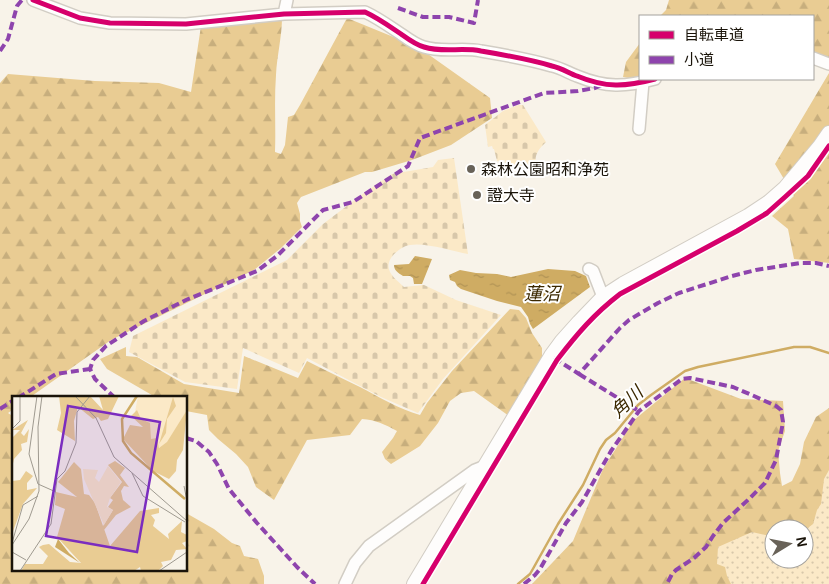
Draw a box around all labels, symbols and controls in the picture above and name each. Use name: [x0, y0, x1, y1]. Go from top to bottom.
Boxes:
legend: [639, 15, 814, 80]
text: 自転車道: [684, 26, 744, 43]
text: 小道: [684, 51, 714, 68]
place label: 森林公園昭和浄苑: [481, 161, 609, 178]
marker: 森林公園昭和浄苑: [465, 163, 477, 175]
place label: 證大寺: [487, 187, 535, 204]
marker: 證大寺: [471, 189, 483, 201]
water label: 蓮沼: [524, 284, 563, 304]
water label: 角川: [607, 381, 648, 422]
inset map: [12, 396, 188, 572]
north arrow: [764, 519, 814, 569]
text: N: [793, 535, 811, 548]

